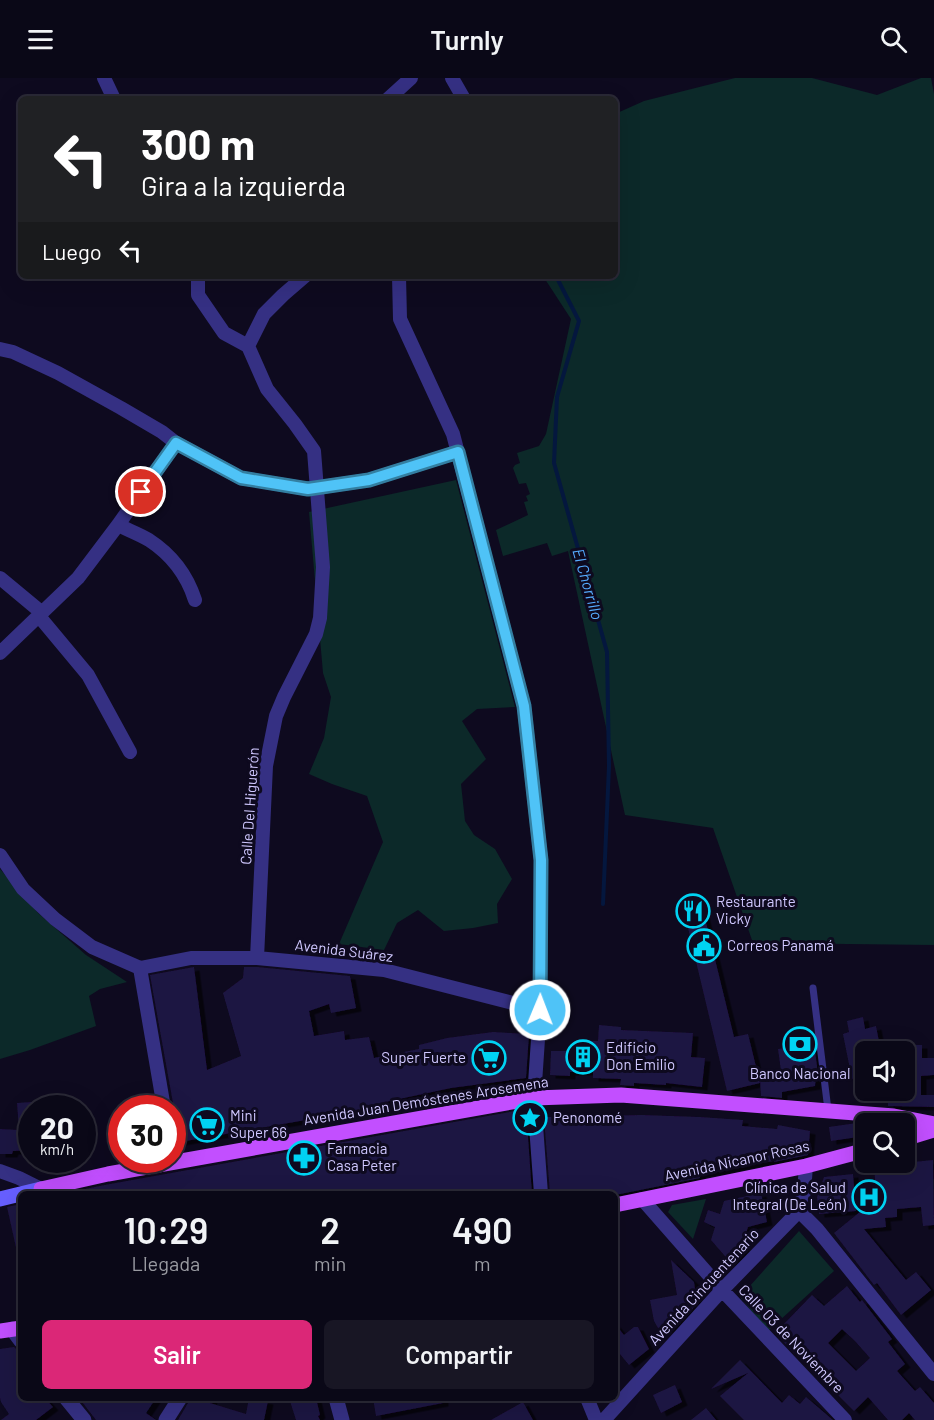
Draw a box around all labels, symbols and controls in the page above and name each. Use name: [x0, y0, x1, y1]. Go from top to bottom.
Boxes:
icon: menu: [24, 23, 57, 56]
text: Turnly: [430, 23, 504, 55]
icon: search: [877, 23, 910, 56]
text: 300 m: [141, 118, 255, 168]
icon: left: [42, 120, 120, 198]
text: Gira a la izquierda: [141, 169, 346, 201]
icon: left: [114, 234, 147, 267]
text: Luego: [42, 238, 102, 264]
pin: [115, 466, 166, 517]
icon: arrive: [124, 475, 157, 508]
water label: El Chorrillo: [569, 546, 608, 622]
street label: Calle Del Higuerón: [236, 747, 262, 865]
place label: Restaurante Vicky: [716, 892, 796, 927]
restaurant icon: Restaurante Vicky: [675, 893, 711, 929]
public building icon: Correos Panamá: [686, 928, 722, 964]
street label: Avenida Suárez: [294, 935, 395, 965]
place label: Correos Panamá: [727, 936, 834, 954]
position arrow: [508, 978, 572, 1042]
bank icon: Banco Nacional: [782, 1026, 818, 1062]
place label: Edificio Don Emilio: [606, 1038, 675, 1073]
building icon: Edificio Don Emilio: [565, 1039, 601, 1075]
supermarket icon: Super Fuerte: [471, 1040, 507, 1076]
map controls: [855, 1041, 915, 1173]
button: sound: [855, 1041, 915, 1101]
place label: Super Fuerte: [381, 1048, 466, 1066]
place label: Banco Nacional: [750, 1064, 850, 1082]
street label: Avenida Juan Demóstenes Arosemena: [302, 1072, 550, 1128]
speed limit sign: 30: [108, 1095, 186, 1173]
place icon: Penonomé: [512, 1100, 548, 1136]
place label: Mini Super 66: [230, 1106, 287, 1141]
supermarket icon: Mini Super 66: [189, 1107, 225, 1143]
place label: Penonomé: [553, 1108, 622, 1126]
text: 20: [40, 1109, 74, 1145]
button: search: [855, 1113, 915, 1173]
street label: Avenida Nicanor Rosas: [663, 1136, 811, 1184]
place label: Farmacia Casa Peter: [327, 1139, 397, 1174]
text: km/h: [40, 1140, 74, 1158]
pharmacy icon: Farmacia Casa Peter: [286, 1140, 322, 1176]
place label: Clínica de Salud Integral (De León): [732, 1178, 846, 1213]
hospital icon: Clínica de Salud Integral (De León): [851, 1179, 887, 1215]
text: 10:29: [124, 1208, 208, 1251]
text: 2: [320, 1208, 340, 1251]
text: 490: [452, 1208, 512, 1251]
street label: Avenida Cincuentenario: [644, 1224, 762, 1349]
text: Llegada: [132, 1251, 200, 1275]
text: min: [314, 1251, 346, 1275]
text: m: [474, 1251, 490, 1275]
street label: Calle 03 de Noviembre: [735, 1280, 848, 1396]
button: Salir: [42, 1320, 312, 1389]
button: Compartir: [324, 1320, 594, 1389]

